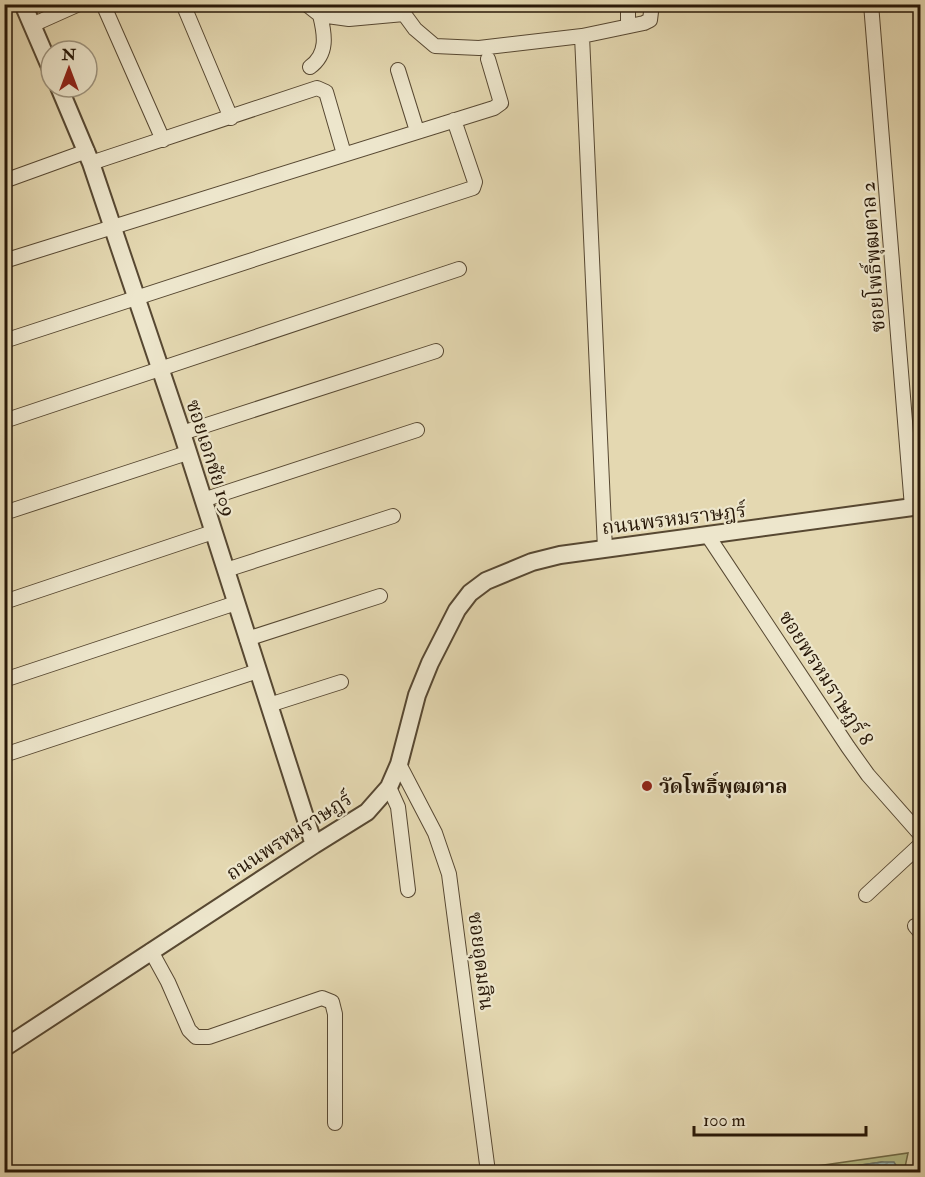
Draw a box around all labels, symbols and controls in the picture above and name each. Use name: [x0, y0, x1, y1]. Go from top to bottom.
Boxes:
north arrow: [39, 39, 99, 99]
text: N: [61, 45, 77, 65]
street label: ซอยโพธิ์พุฒตาล 2: [853, 181, 891, 333]
street label: ซอยเอกชัย 109: [180, 396, 242, 520]
street label: ถนนพรหมราษฎร์: [601, 498, 749, 540]
street label: ซอยพรหมราษฎร์ 8: [773, 606, 879, 750]
place label: วัดโพธิ์พุฒตาล: [659, 771, 788, 799]
marker: วัดโพธิ์พุฒตาล: [640, 779, 654, 793]
street label: ถนนพรหมราษฎร์: [221, 785, 358, 886]
street label: ซอยอุดมสิน: [463, 911, 499, 1011]
scale bar: [694, 1099, 866, 1137]
text: 100 m: [703, 1109, 746, 1132]

